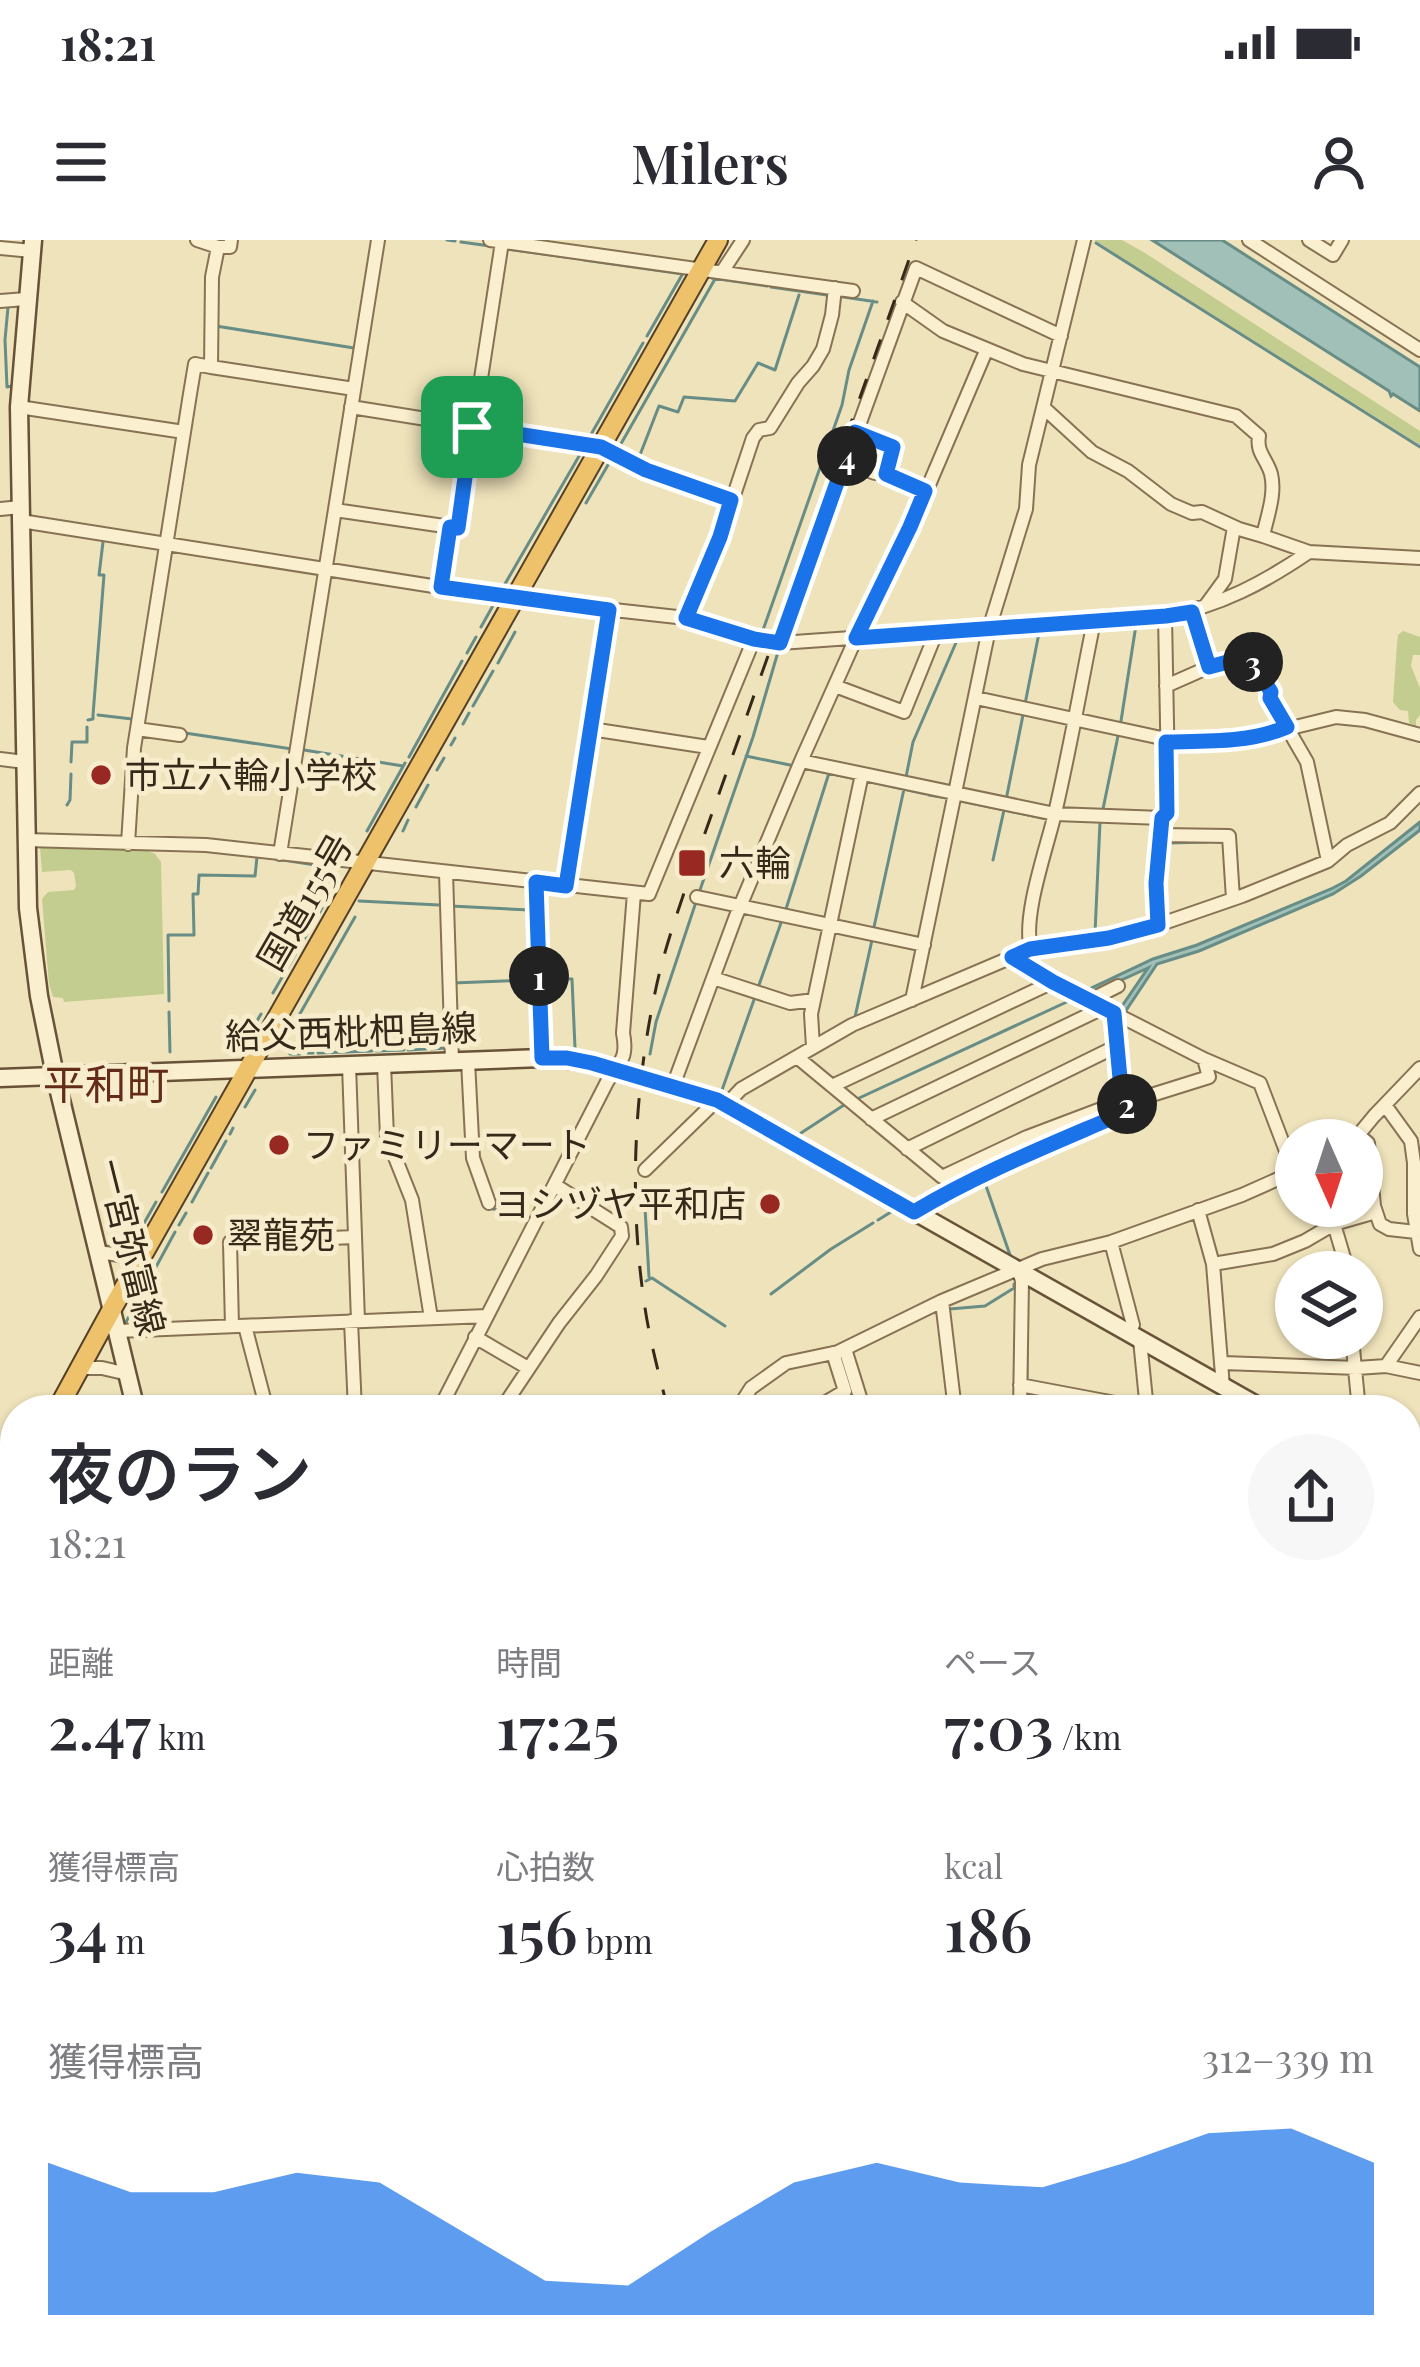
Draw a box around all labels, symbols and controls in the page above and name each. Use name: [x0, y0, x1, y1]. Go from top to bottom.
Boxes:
text: 18:21: [60, 12, 156, 72]
text: Milers: [631, 126, 789, 198]
icon: menu: [48, 129, 114, 195]
icon: person: [1306, 129, 1372, 195]
pin: [421, 376, 523, 478]
icon: arrive: [439, 394, 505, 460]
pin: 4: [817, 426, 877, 486]
text: 4: [838, 434, 856, 478]
pin: 3: [1223, 632, 1283, 692]
text: 3: [1245, 640, 1261, 684]
place label: 市立六輪小学校: [125, 749, 377, 797]
marker: 市立六輪小学校: [88, 762, 114, 788]
street label: 国道155号: [245, 824, 362, 978]
place label: 六輪: [719, 837, 791, 885]
marker: 六輪: [676, 847, 708, 879]
pin: 1: [509, 946, 569, 1006]
text: 1: [533, 954, 545, 998]
street label: 給父西枇杷島線: [224, 1002, 478, 1058]
district label: 平和町: [43, 1055, 169, 1111]
pin: 2: [1097, 1074, 1157, 1134]
text: 2: [1118, 1082, 1136, 1126]
place label: ファミリーマート: [303, 1119, 591, 1167]
north arrow: [1275, 1119, 1383, 1227]
map controls: [1275, 1119, 1383, 1359]
marker: ファミリーマート: [266, 1132, 292, 1158]
street label: 一宮弥富線: [88, 1153, 178, 1340]
place label: ヨシヅヤ平和店: [494, 1178, 746, 1226]
marker: ヨシヅヤ平和店: [757, 1191, 783, 1217]
place label: 翠龍苑: [227, 1209, 335, 1257]
marker: 翠龍苑: [190, 1222, 216, 1248]
button: layers: [1275, 1251, 1383, 1359]
text: 夜のラン: [48, 1427, 312, 1515]
button: share: [1248, 1434, 1374, 1560]
text: 18:21: [48, 1516, 126, 1568]
text: 距離: [48, 1639, 114, 1683]
text: 時間: [496, 1639, 562, 1683]
text: ペース: [944, 1639, 1041, 1683]
text: 2.47: [48, 1685, 151, 1765]
text: 17:25: [496, 1685, 619, 1765]
text: 7:03: [944, 1685, 1054, 1765]
text: km: [151, 1714, 206, 1758]
text: /km: [1054, 1714, 1122, 1758]
text: 獲得標高: [48, 1843, 180, 1887]
text: 心拍数: [496, 1843, 595, 1887]
text: kcal: [944, 1843, 1003, 1887]
text: 186: [944, 1887, 1032, 1967]
text: 34: [48, 1889, 107, 1969]
text: 156: [496, 1889, 578, 1969]
text: m: [107, 1918, 145, 1962]
text: bpm: [578, 1918, 653, 1962]
text: 312–339 m: [1202, 2031, 1374, 2083]
text: 獲得標高: [48, 2034, 204, 2086]

